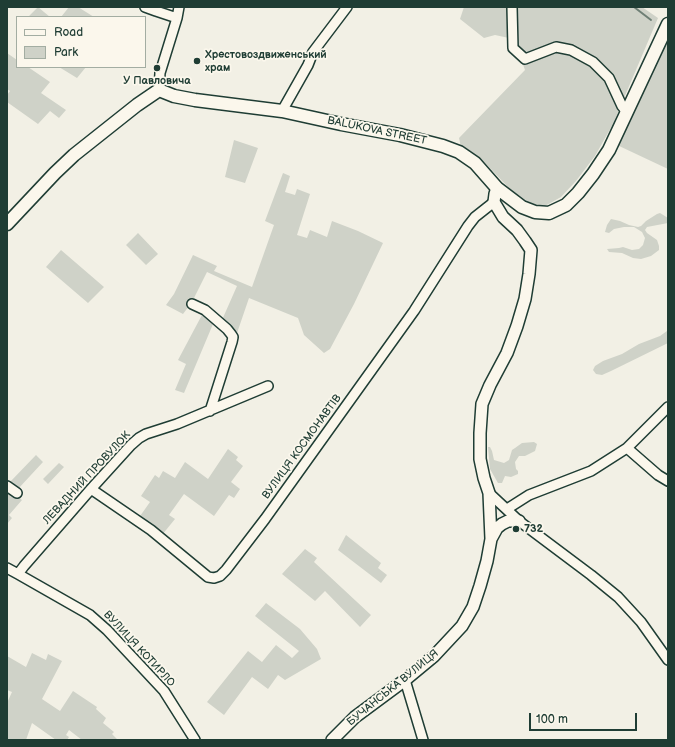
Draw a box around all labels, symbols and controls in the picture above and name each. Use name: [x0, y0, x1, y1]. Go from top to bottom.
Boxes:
legend: [16, 16, 146, 68]
text: Road: [54, 25, 83, 40]
text: Park: [54, 45, 78, 60]
place label: Хрестовоздвиженський храм: [205, 48, 327, 74]
marker: Хрестовоздвиженський храм: [192, 56, 202, 66]
marker: У Павловича: [152, 63, 162, 73]
place label: У Павловича: [123, 74, 191, 88]
street label: BALUKOVA STREET: [326, 114, 428, 148]
street label: ВУЛИЦЯ КОСМОНАВТІВ: [260, 392, 344, 502]
street label: ЛЕВАДНИЙ ПРОВУЛОК: [40, 429, 134, 527]
place label: 732: [524, 522, 543, 536]
marker: 732: [511, 524, 521, 534]
street label: ВУЛИЦЯ КОТИРЛО: [100, 608, 178, 690]
street label: БУЧАНСЬКА ВУЛИЦЯ: [345, 647, 441, 729]
scale bar: [531, 705, 639, 731]
text: 100 m: [536, 712, 568, 727]

